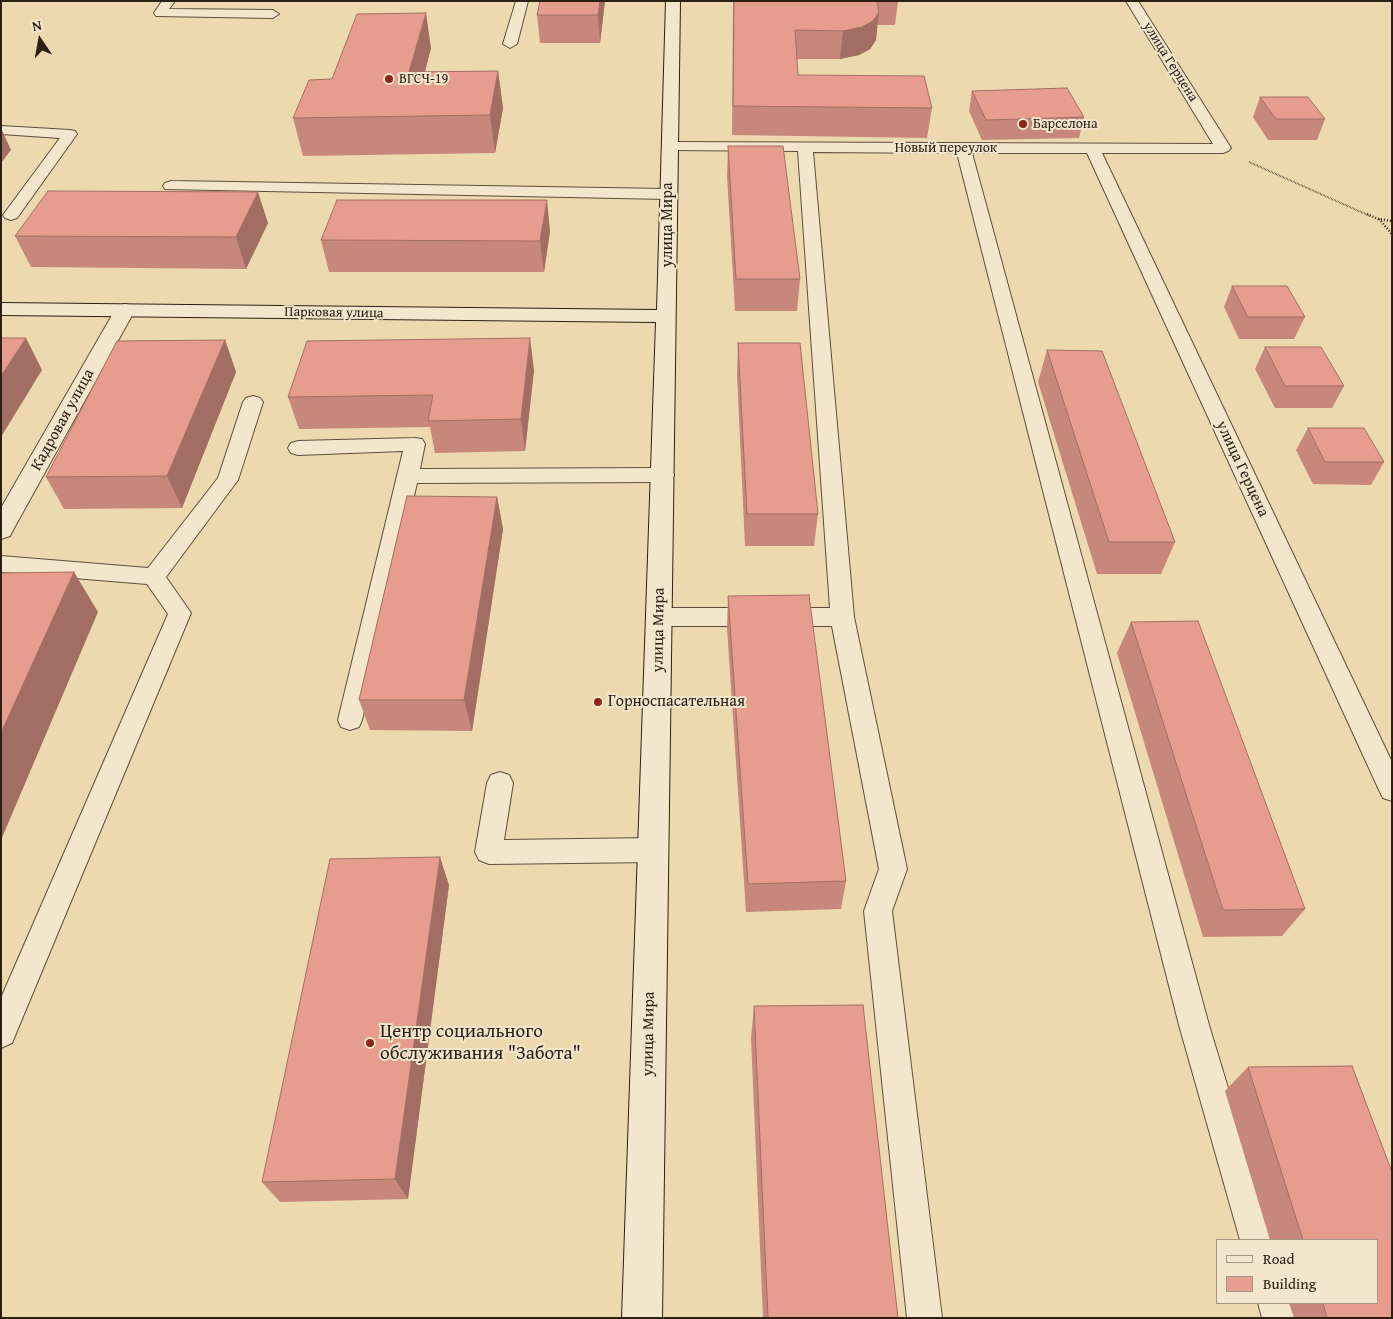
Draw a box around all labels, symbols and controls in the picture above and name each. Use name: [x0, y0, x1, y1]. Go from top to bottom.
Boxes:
north arrow: [15, 15, 65, 65]
text: N: [30, 15, 44, 36]
street label: улица Герцена: [1139, 19, 1201, 105]
place label: ВГСЧ-19: [399, 71, 448, 87]
marker: ВГСЧ-19: [383, 73, 395, 85]
place label: Барселона: [1033, 116, 1098, 132]
marker: Барселона: [1017, 118, 1029, 130]
street label: Новый переулок: [895, 140, 997, 156]
street label: улица Мира: [658, 182, 678, 268]
street label: Парковая улица: [284, 304, 384, 322]
street label: Кадровая улица: [27, 366, 99, 474]
street label: улица Герцена: [1211, 418, 1273, 520]
street label: улица Мира: [649, 587, 669, 673]
place label: Горноспасательная: [608, 692, 745, 712]
marker: Горноспасательная: [592, 696, 604, 708]
street label: улица Мира: [639, 991, 659, 1077]
place label: Центр социального обслуживания "Забота": [380, 1021, 581, 1065]
marker: Центр социального обслуживания "Забота": [364, 1037, 376, 1049]
legend: [1216, 1239, 1378, 1304]
text: Road: [1263, 1248, 1294, 1269]
text: Building: [1263, 1273, 1316, 1294]

